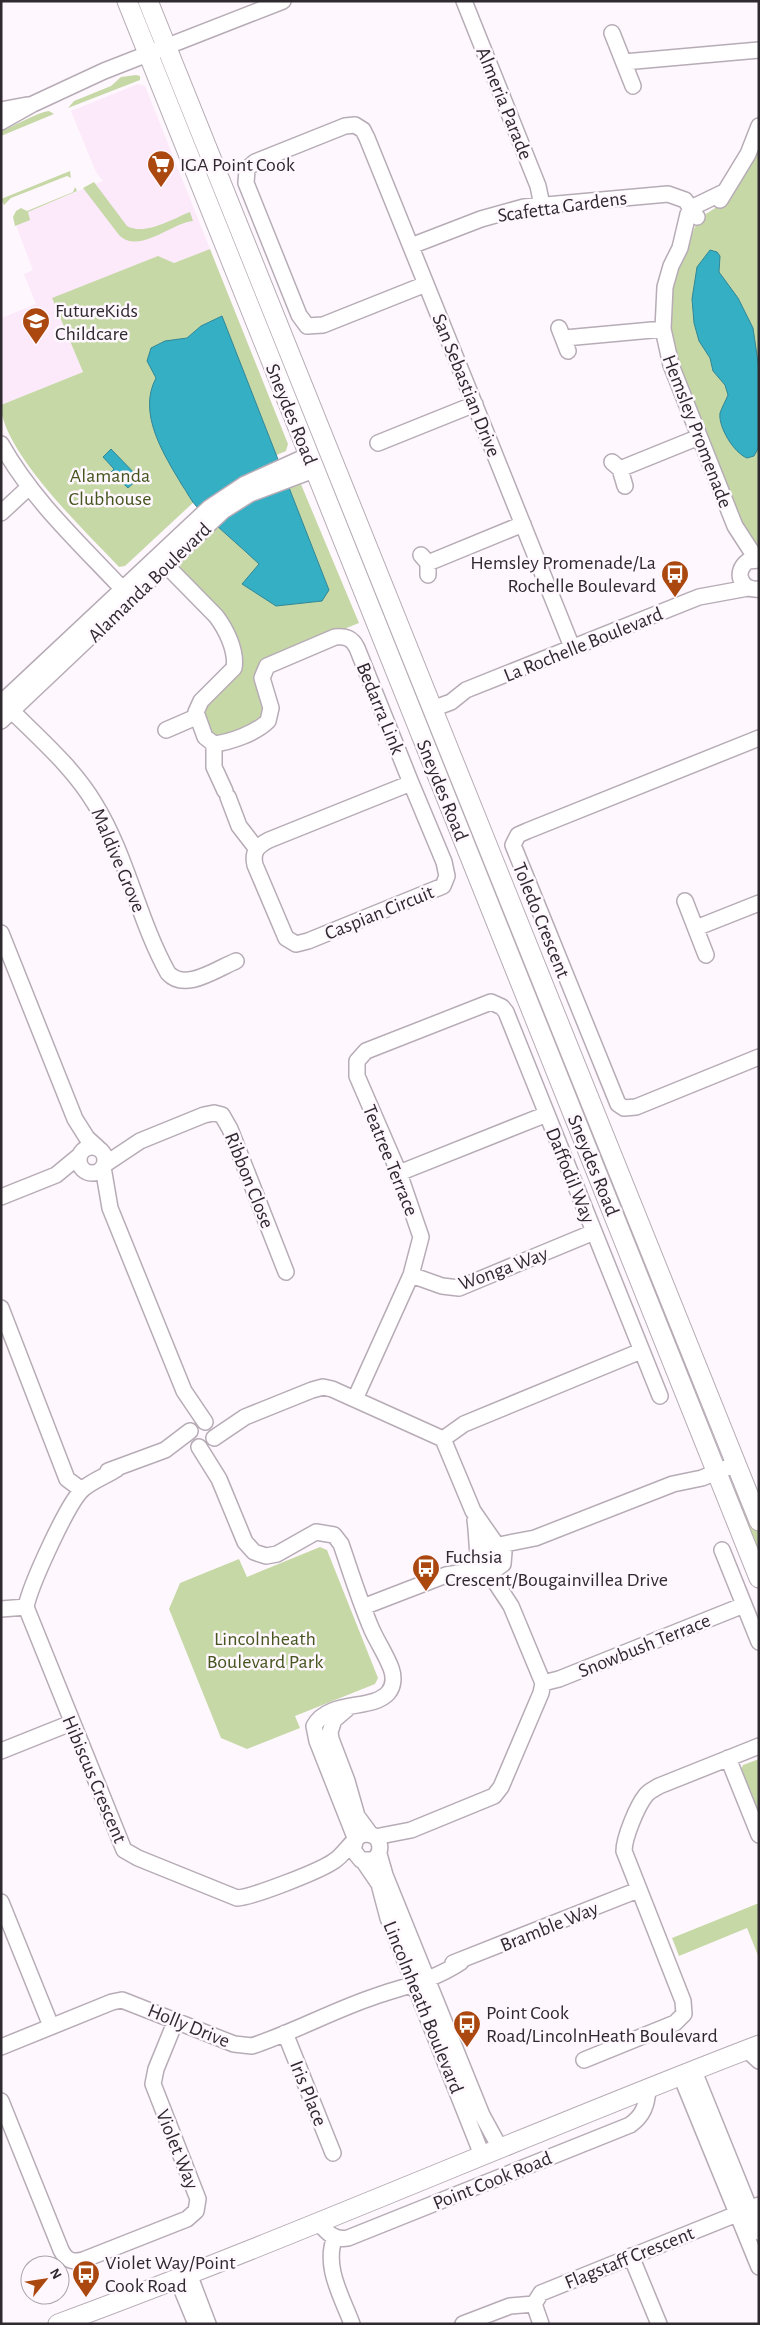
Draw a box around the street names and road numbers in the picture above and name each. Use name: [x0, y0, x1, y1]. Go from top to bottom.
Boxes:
street label: Almeria Parade: [472, 44, 536, 163]
street label: Scafetta Gardens: [496, 188, 628, 226]
street label: San Sebastian Drive: [428, 311, 504, 460]
street label: Hemsley Promenade: [659, 352, 736, 511]
street label: Sneydes Road: [262, 361, 320, 468]
street label: Alamanda Boulevard: [84, 519, 215, 646]
street label: La Rochelle Boulevard: [501, 604, 666, 686]
street label: Bedarra Link: [353, 660, 408, 757]
street label: Sneydes Road: [413, 737, 471, 844]
street label: Maldive Grove: [87, 806, 149, 915]
street label: Toledo Crescent: [509, 860, 574, 982]
street label: Caspian Circuit: [322, 882, 437, 944]
street label: Teatree Terrace: [359, 1102, 421, 1219]
street label: Sneydes Road: [564, 1112, 622, 1219]
street label: Daffodil Way: [542, 1125, 598, 1226]
street label: Ribbon Close: [221, 1130, 277, 1231]
street label: Wonga Way: [456, 1243, 551, 1294]
street label: Snowbush Terrace: [575, 1610, 713, 1682]
street label: Hibiscus Crescent: [58, 1713, 130, 1847]
street label: Bramble Way: [497, 1898, 602, 1956]
street label: Lincolnheath Boulevard: [379, 1918, 467, 2096]
street label: Holly Drive: [145, 2000, 232, 2051]
street label: Iris Place: [286, 2058, 330, 2129]
street label: Violet Way: [152, 2107, 202, 2193]
street label: Point Cook Road: [430, 2148, 555, 2214]
street label: Flagstaff Crescent: [562, 2223, 697, 2293]

